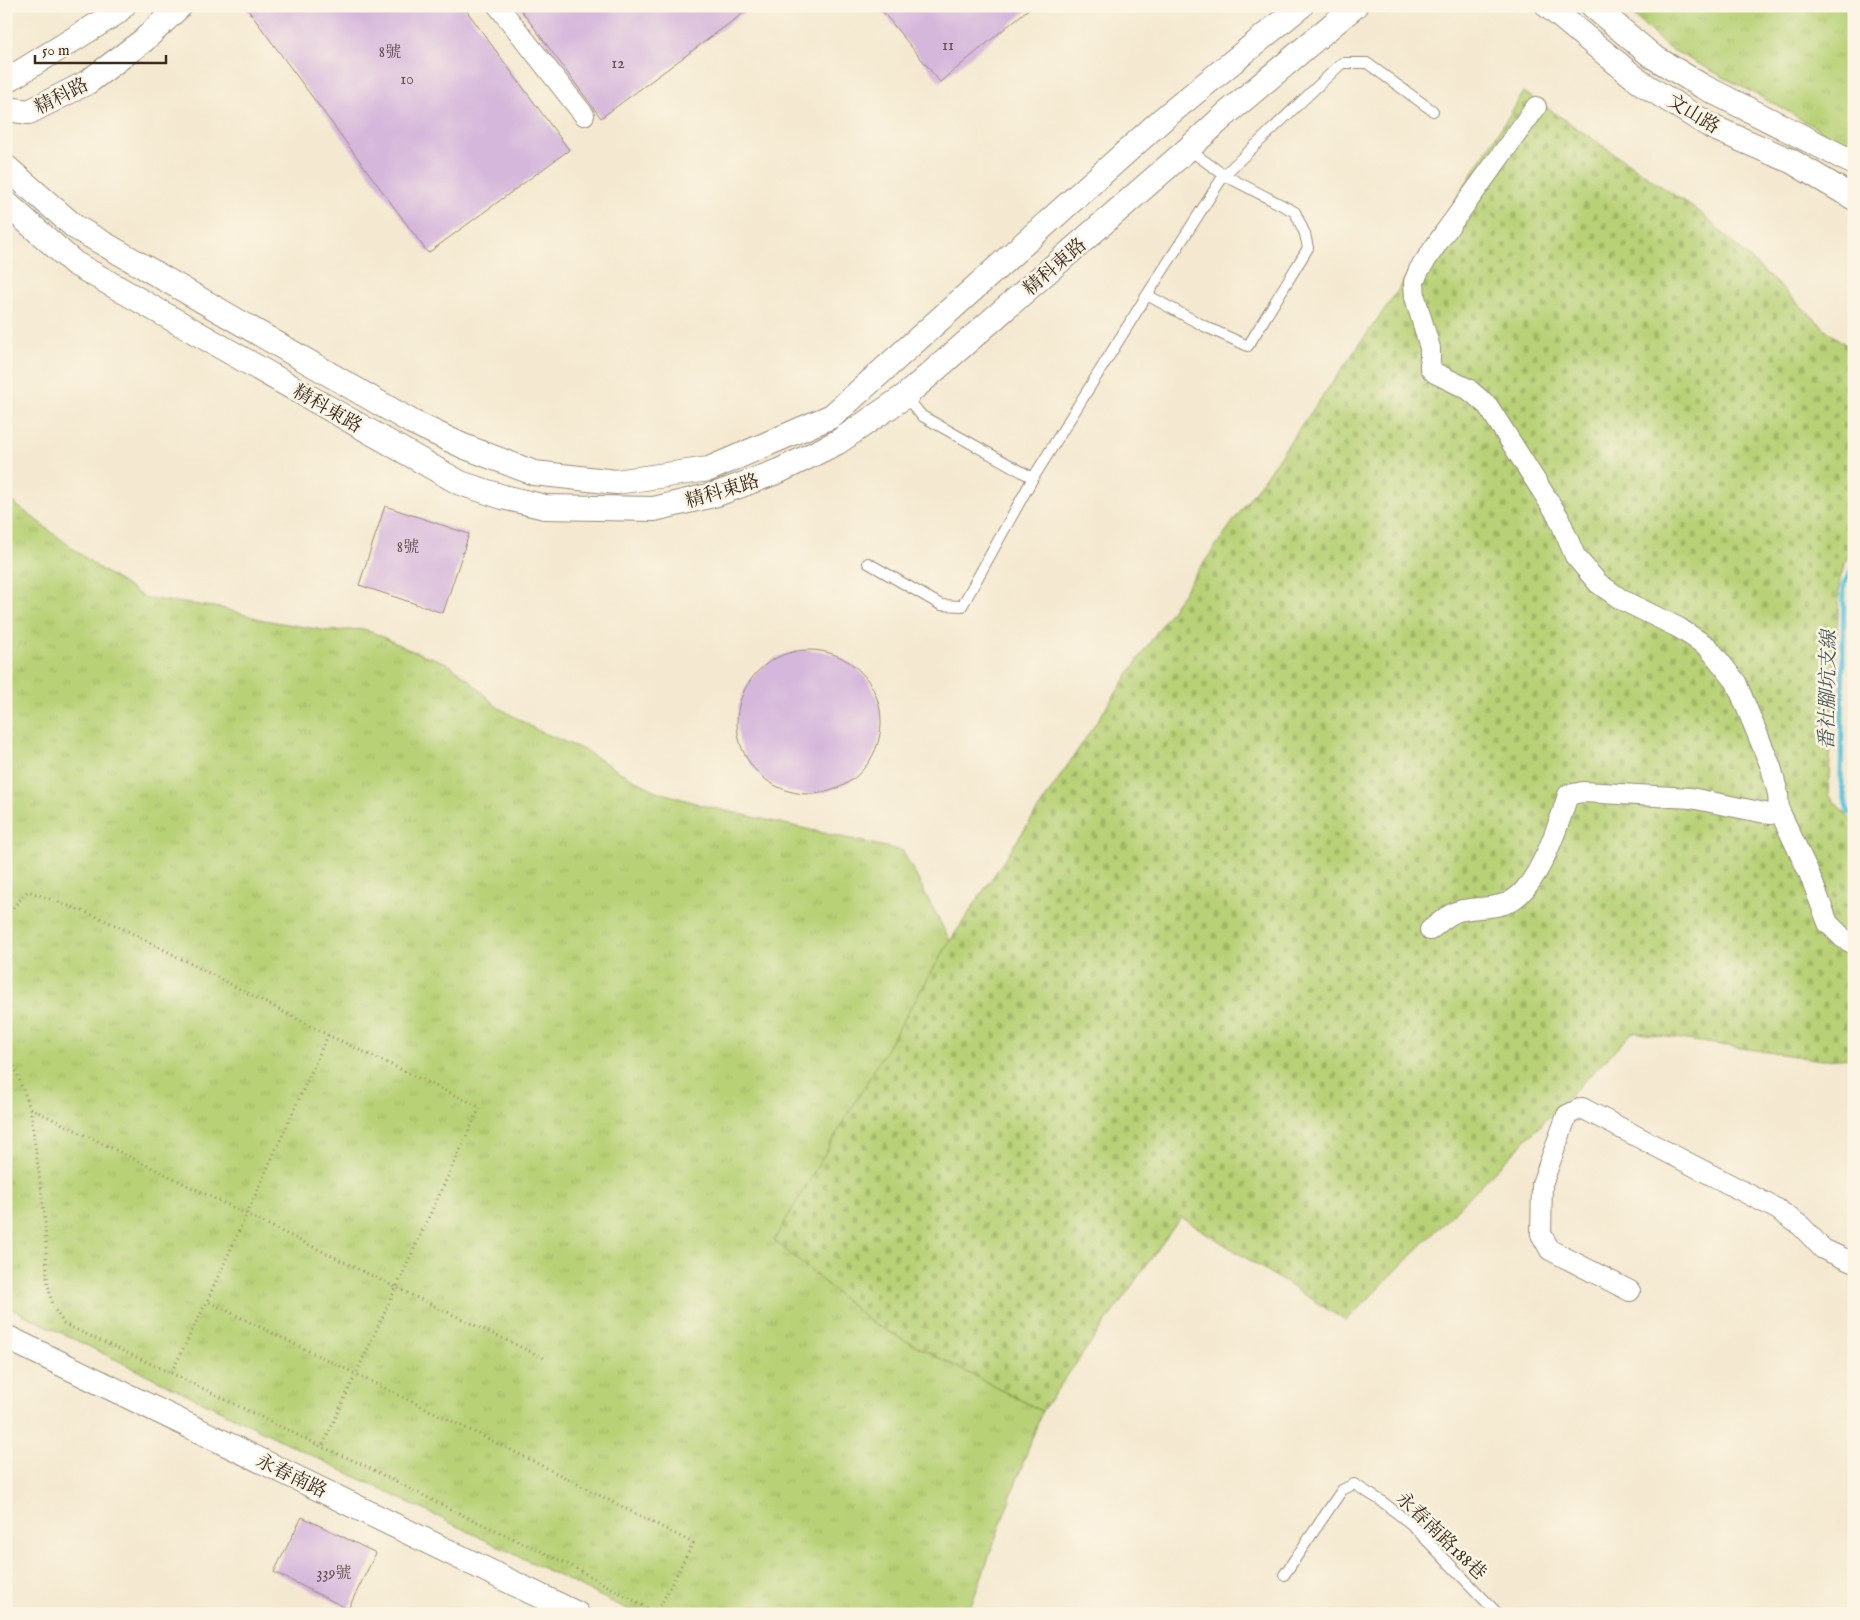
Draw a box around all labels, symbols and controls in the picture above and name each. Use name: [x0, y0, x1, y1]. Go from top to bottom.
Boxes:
scale bar: [35, 32, 166, 64]
house number: 11: [942, 36, 954, 56]
text: 50 m: [42, 41, 70, 60]
house number: 8號: [379, 43, 401, 63]
house number: 12: [611, 54, 625, 74]
house number: 10: [400, 70, 414, 90]
street label: 精科路: [31, 73, 93, 120]
street label: 文山路: [1662, 90, 1724, 140]
street label: 精科東路: [1019, 234, 1092, 302]
street label: 精科東路: [288, 380, 366, 439]
street label: 精科東路: [683, 469, 762, 515]
house number: 8號: [397, 538, 419, 558]
water label: 番社腳坑支線: [1815, 628, 1842, 750]
street label: 永春南路: [252, 1449, 331, 1504]
street label: 永春南路188巷: [1390, 1487, 1491, 1586]
house number: 339號: [317, 1564, 351, 1584]

